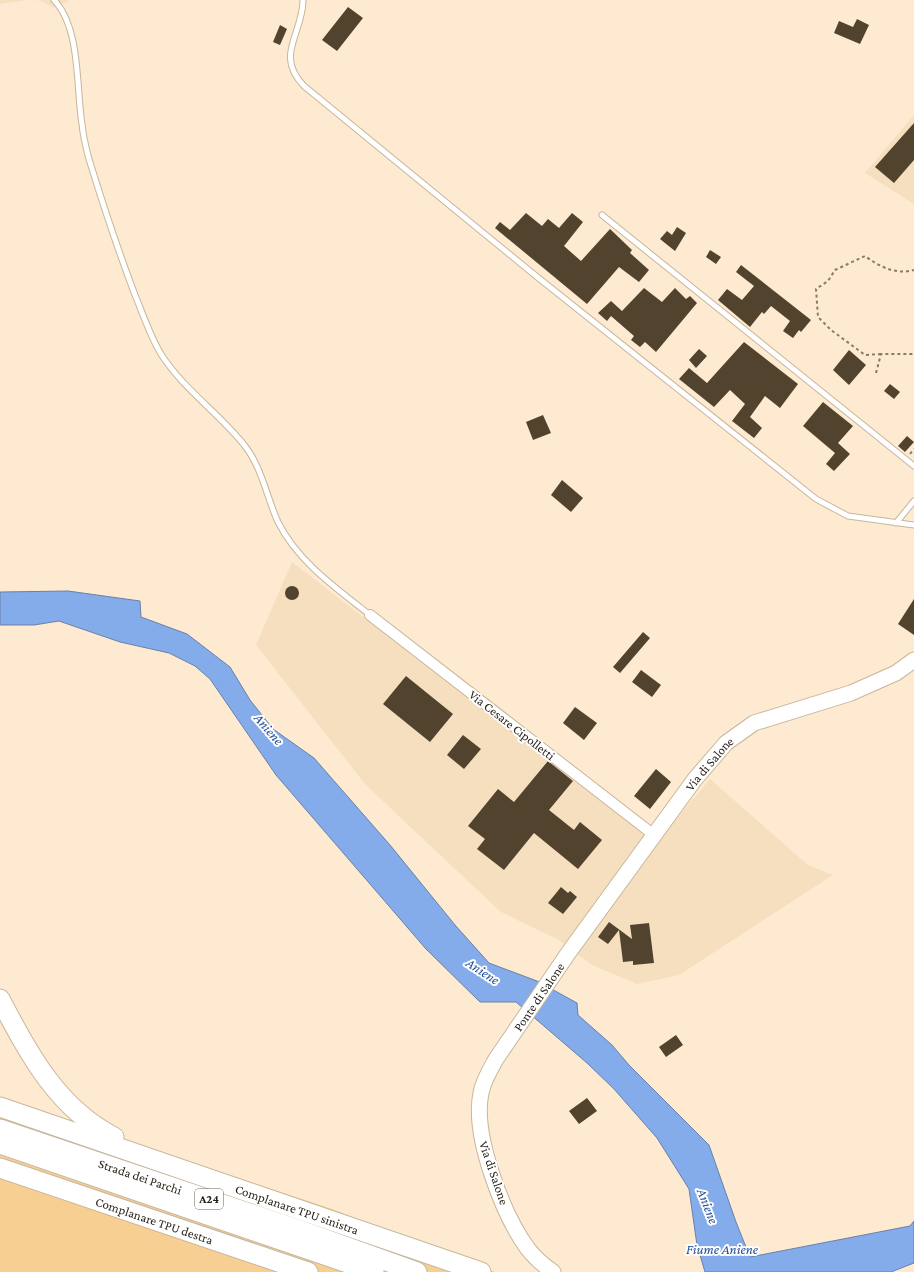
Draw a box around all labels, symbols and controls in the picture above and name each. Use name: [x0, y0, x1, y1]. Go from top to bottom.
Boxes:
street label: Via Cesare Cipolletti: [466, 687, 558, 764]
water label: Aniene: [250, 709, 287, 749]
street label: Via di Salone: [682, 733, 736, 793]
water label: Aniene: [463, 954, 503, 988]
street label: Ponte di Salone: [510, 959, 567, 1034]
street label: Via di Salone: [476, 1139, 512, 1207]
street label: Strada dei Parchi: [97, 1155, 184, 1197]
street label: Complanare TPU sinistra: [233, 1181, 361, 1237]
water label: Aniene: [694, 1185, 722, 1227]
road number: A24: [195, 1189, 223, 1209]
street label: Complanare TPU destra: [94, 1193, 215, 1247]
water label: Fiume Aniene: [686, 1241, 759, 1257]

